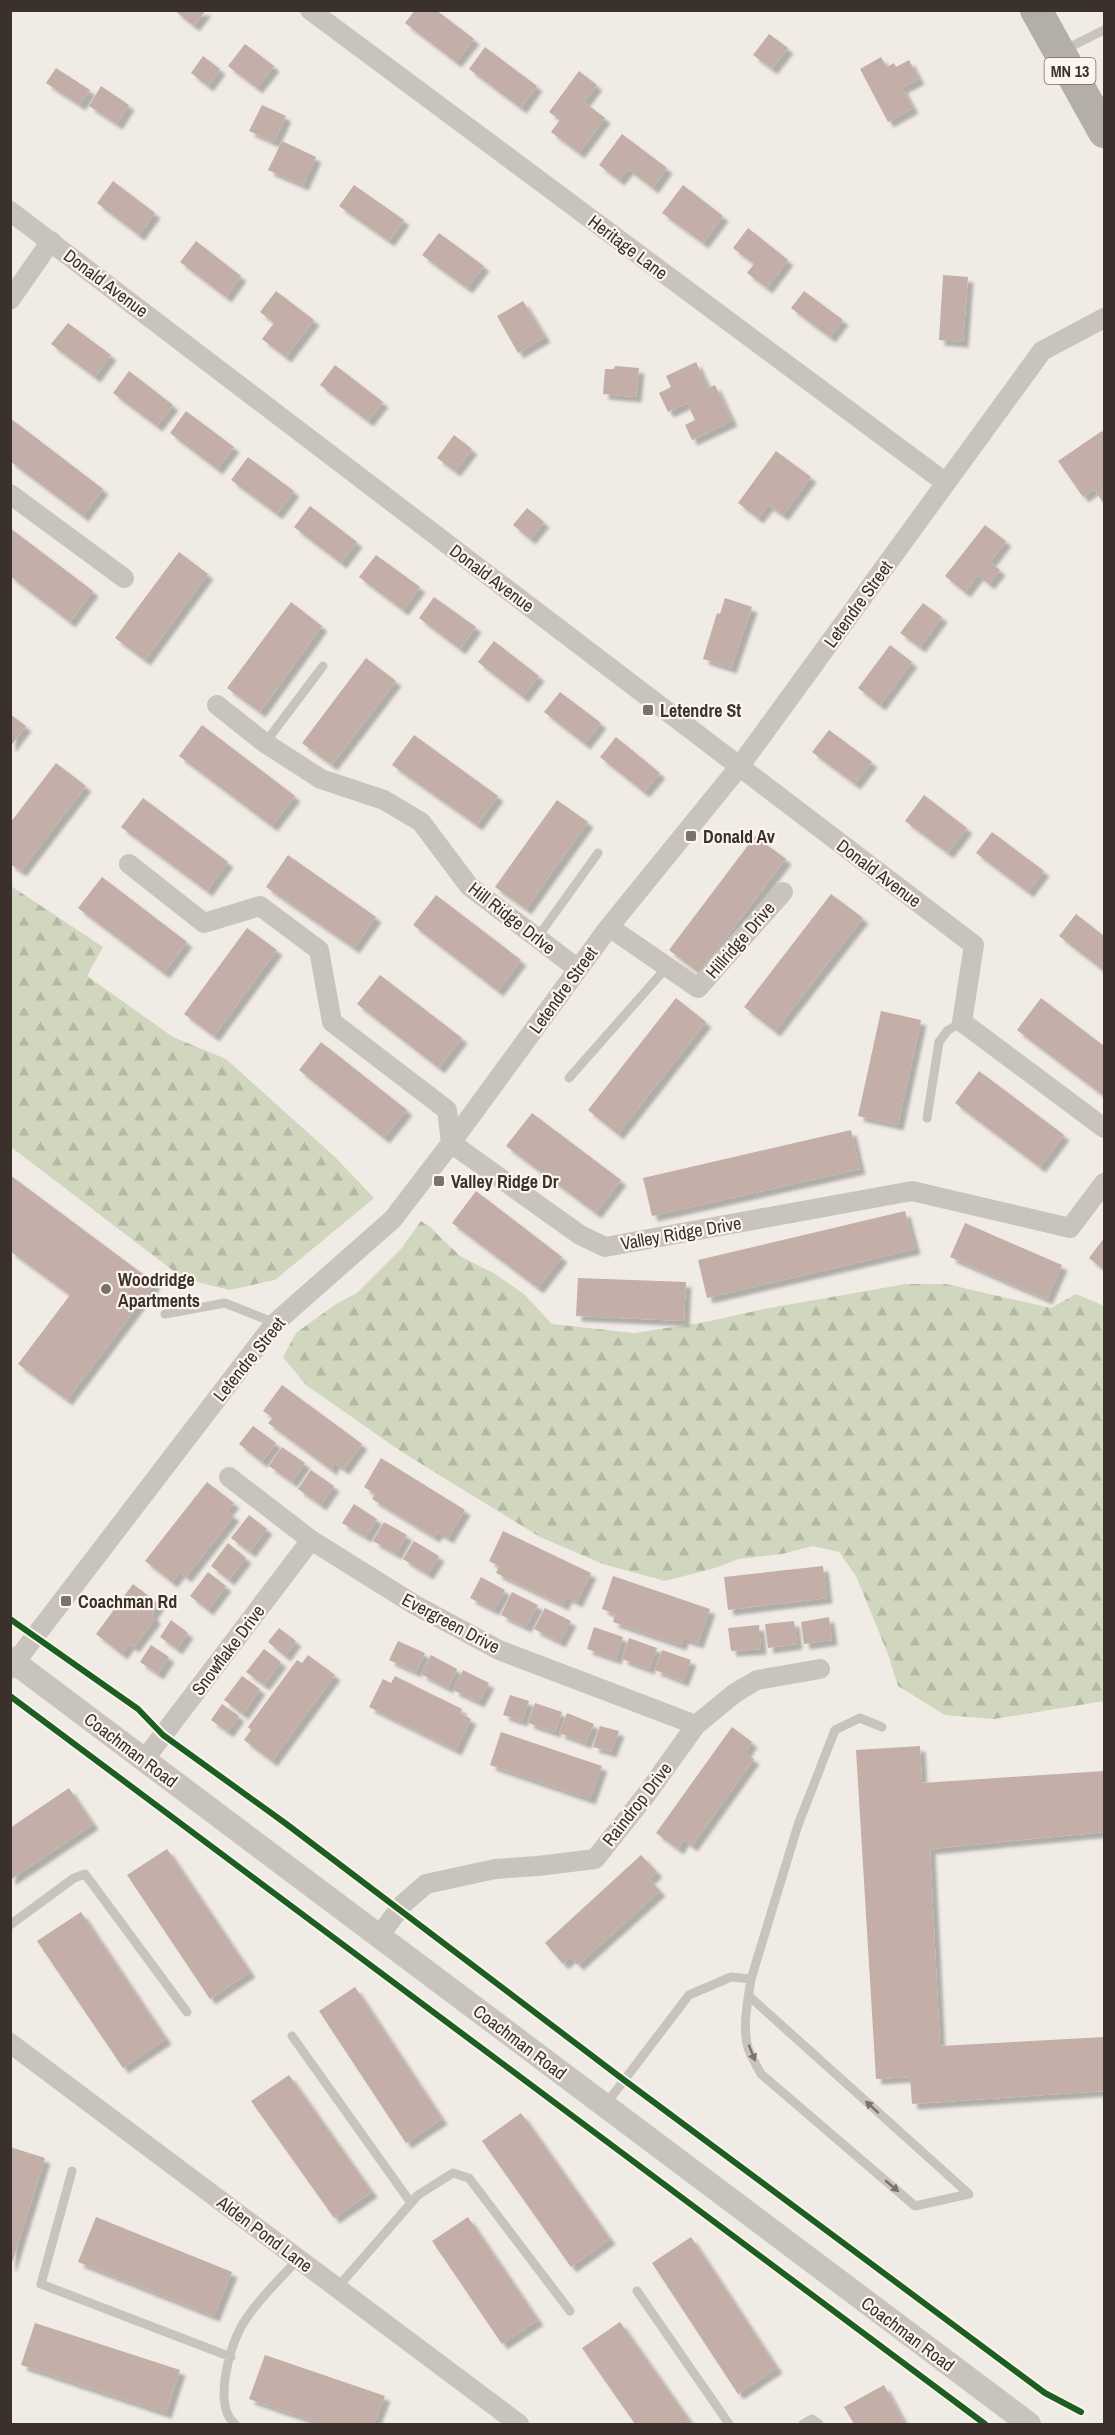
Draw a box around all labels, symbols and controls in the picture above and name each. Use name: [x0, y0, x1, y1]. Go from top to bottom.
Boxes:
road number: MN 13: [1044, 58, 1096, 84]
street label: Heritage Lane: [583, 209, 673, 285]
street label: Donald Avenue: [59, 243, 153, 323]
street label: Donald Avenue: [445, 538, 539, 618]
street label: Letendre Street: [818, 555, 898, 653]
place label: Letendre St: [660, 698, 741, 723]
marker: Letendre St: [641, 703, 655, 717]
place label: Donald Av: [703, 824, 776, 849]
marker: Donald Av: [684, 829, 698, 843]
street label: Donald Avenue: [832, 833, 926, 913]
street label: Hill Ridge DrIve: [463, 876, 561, 960]
street label: Hillridge Drive: [700, 896, 780, 984]
street label: Letendre Street: [523, 941, 603, 1039]
place label: Valley Ridge Dr: [451, 1169, 559, 1194]
marker: Valley Ridge Dr: [432, 1174, 446, 1188]
street label: Valley Ridge Drive: [619, 1210, 743, 1256]
place label: Woodridge Apartments: [118, 1267, 200, 1313]
marker: Woodridge Apartments: [99, 1282, 113, 1296]
street label: Letendre Street: [207, 1312, 291, 1406]
street label: Evergreen Drive: [398, 1587, 504, 1659]
place label: Coachman Rd: [78, 1589, 177, 1614]
marker: Coachman Rd: [59, 1594, 73, 1608]
street label: Snowflake Drive: [186, 1600, 270, 1700]
street label: Coachman Road: [79, 1707, 183, 1793]
street label: Raindrop Drive: [596, 1757, 678, 1851]
street label: Coachman Road: [468, 1999, 572, 2085]
one-way arrow: [748, 2044, 757, 2062]
one-way arrow: [865, 2101, 880, 2114]
one-way arrow: [884, 2179, 900, 2192]
street label: Alden Pond Lane: [211, 2189, 318, 2278]
street label: Coachman Road: [856, 2291, 960, 2377]

